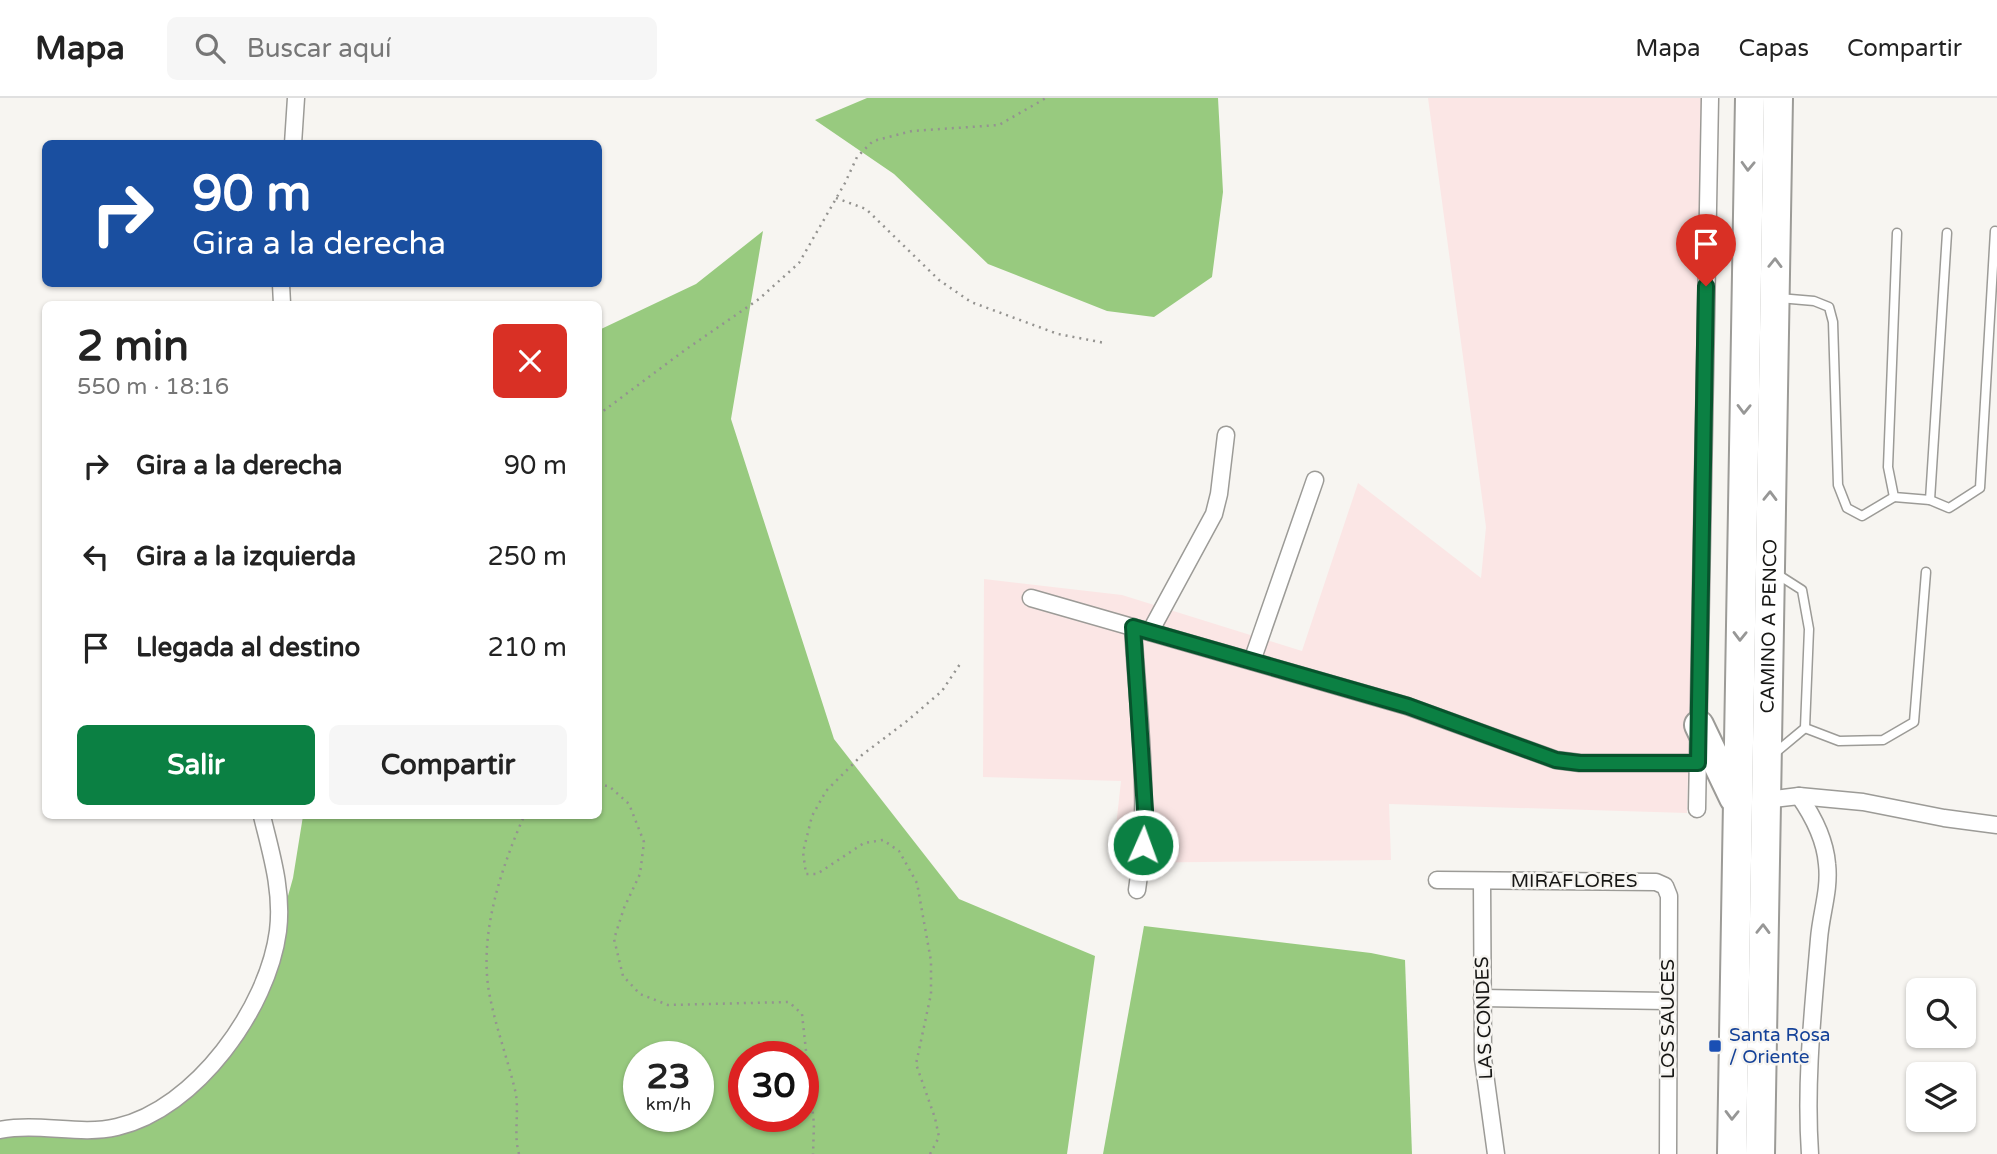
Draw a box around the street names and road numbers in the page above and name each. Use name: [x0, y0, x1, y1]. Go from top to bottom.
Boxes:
street label: CAMINO A PENCO: [1757, 539, 1781, 713]
street label: MIRAFLORES: [1511, 870, 1637, 892]
street label: LAS CONDES: [1471, 956, 1497, 1080]
street label: LOS SAUCES: [1657, 959, 1679, 1079]

